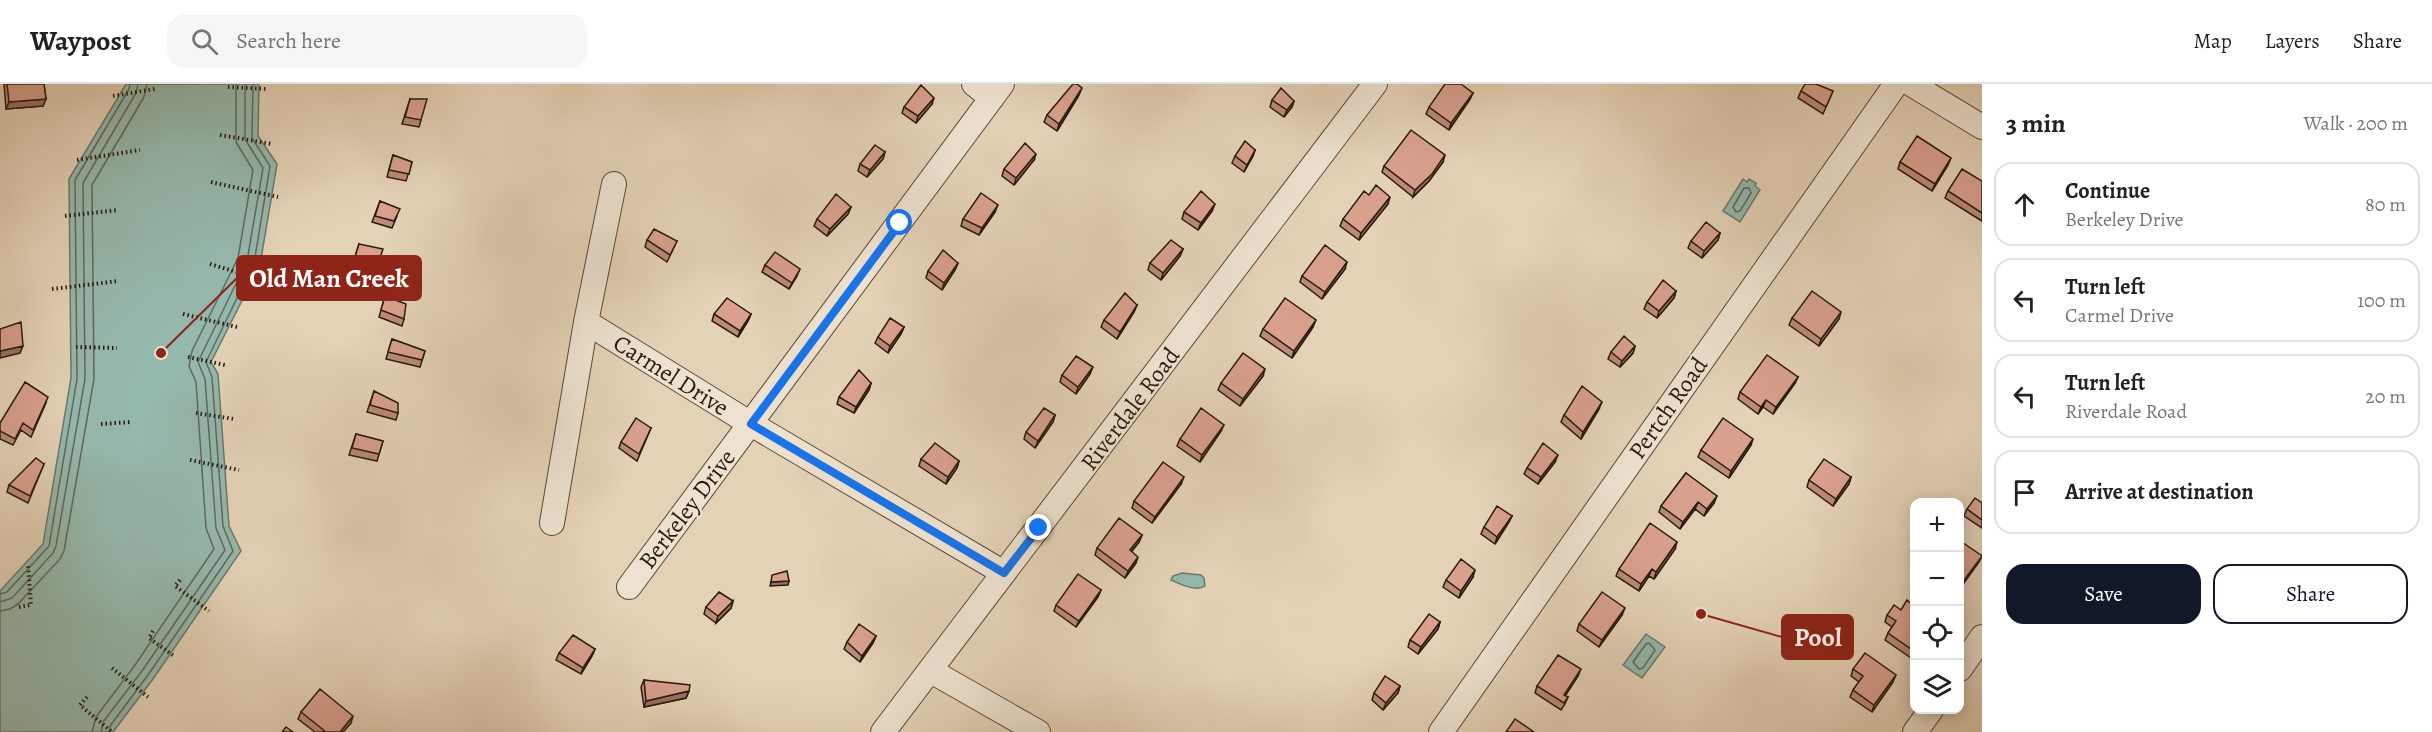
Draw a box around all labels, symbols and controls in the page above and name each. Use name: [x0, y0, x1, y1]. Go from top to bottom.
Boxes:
search box: [167, 14, 587, 68]
text: Waypost: [30, 22, 131, 60]
icon: search: [188, 25, 221, 58]
text: Search here: [236, 26, 341, 56]
text: Map: [2193, 27, 2232, 55]
text: Layers: [2265, 27, 2320, 55]
text: Share: [2353, 27, 2402, 55]
text: 3 min: [2006, 106, 2066, 141]
text: Walk · 200 m: [2304, 110, 2408, 137]
text: Continue: [2065, 176, 2150, 206]
icon: ahead: [2008, 188, 2041, 221]
text: 80 m: [2365, 191, 2406, 218]
text: Berkeley Drive: [2065, 206, 2183, 233]
route start: [886, 209, 912, 235]
callout: Old Man Creek: [237, 256, 421, 300]
text: Old Man Creek: [249, 261, 409, 296]
text: Turn left: [2065, 272, 2145, 302]
icon: left: [2008, 284, 2041, 317]
text: 100 m: [2357, 287, 2406, 314]
text: Carmel Drive: [2065, 302, 2174, 329]
street label: Carmel Drive: [607, 327, 735, 423]
street label: Riverdale Road: [1073, 341, 1187, 477]
street label: Pertch Road: [1621, 351, 1715, 465]
text: Turn left: [2065, 368, 2145, 398]
icon: left: [2008, 380, 2041, 413]
text: 20 m: [2365, 383, 2406, 410]
text: Riverdale Road: [2065, 398, 2187, 425]
street label: Berkeley Drive: [631, 443, 743, 575]
icon: arrive: [2008, 476, 2041, 509]
text: Arrive at destination: [2065, 477, 2254, 507]
map controls: [1910, 498, 1964, 714]
button: +: [1910, 498, 1964, 552]
route end: [1025, 514, 1051, 540]
button: −: [1910, 552, 1964, 606]
button: Save: [2006, 564, 2201, 624]
button: Share: [2213, 564, 2408, 624]
button: locate: [1910, 606, 1964, 660]
callout: Pool: [1782, 615, 1853, 659]
text: Pool: [1794, 620, 1842, 655]
button: layers: [1910, 660, 1964, 714]

